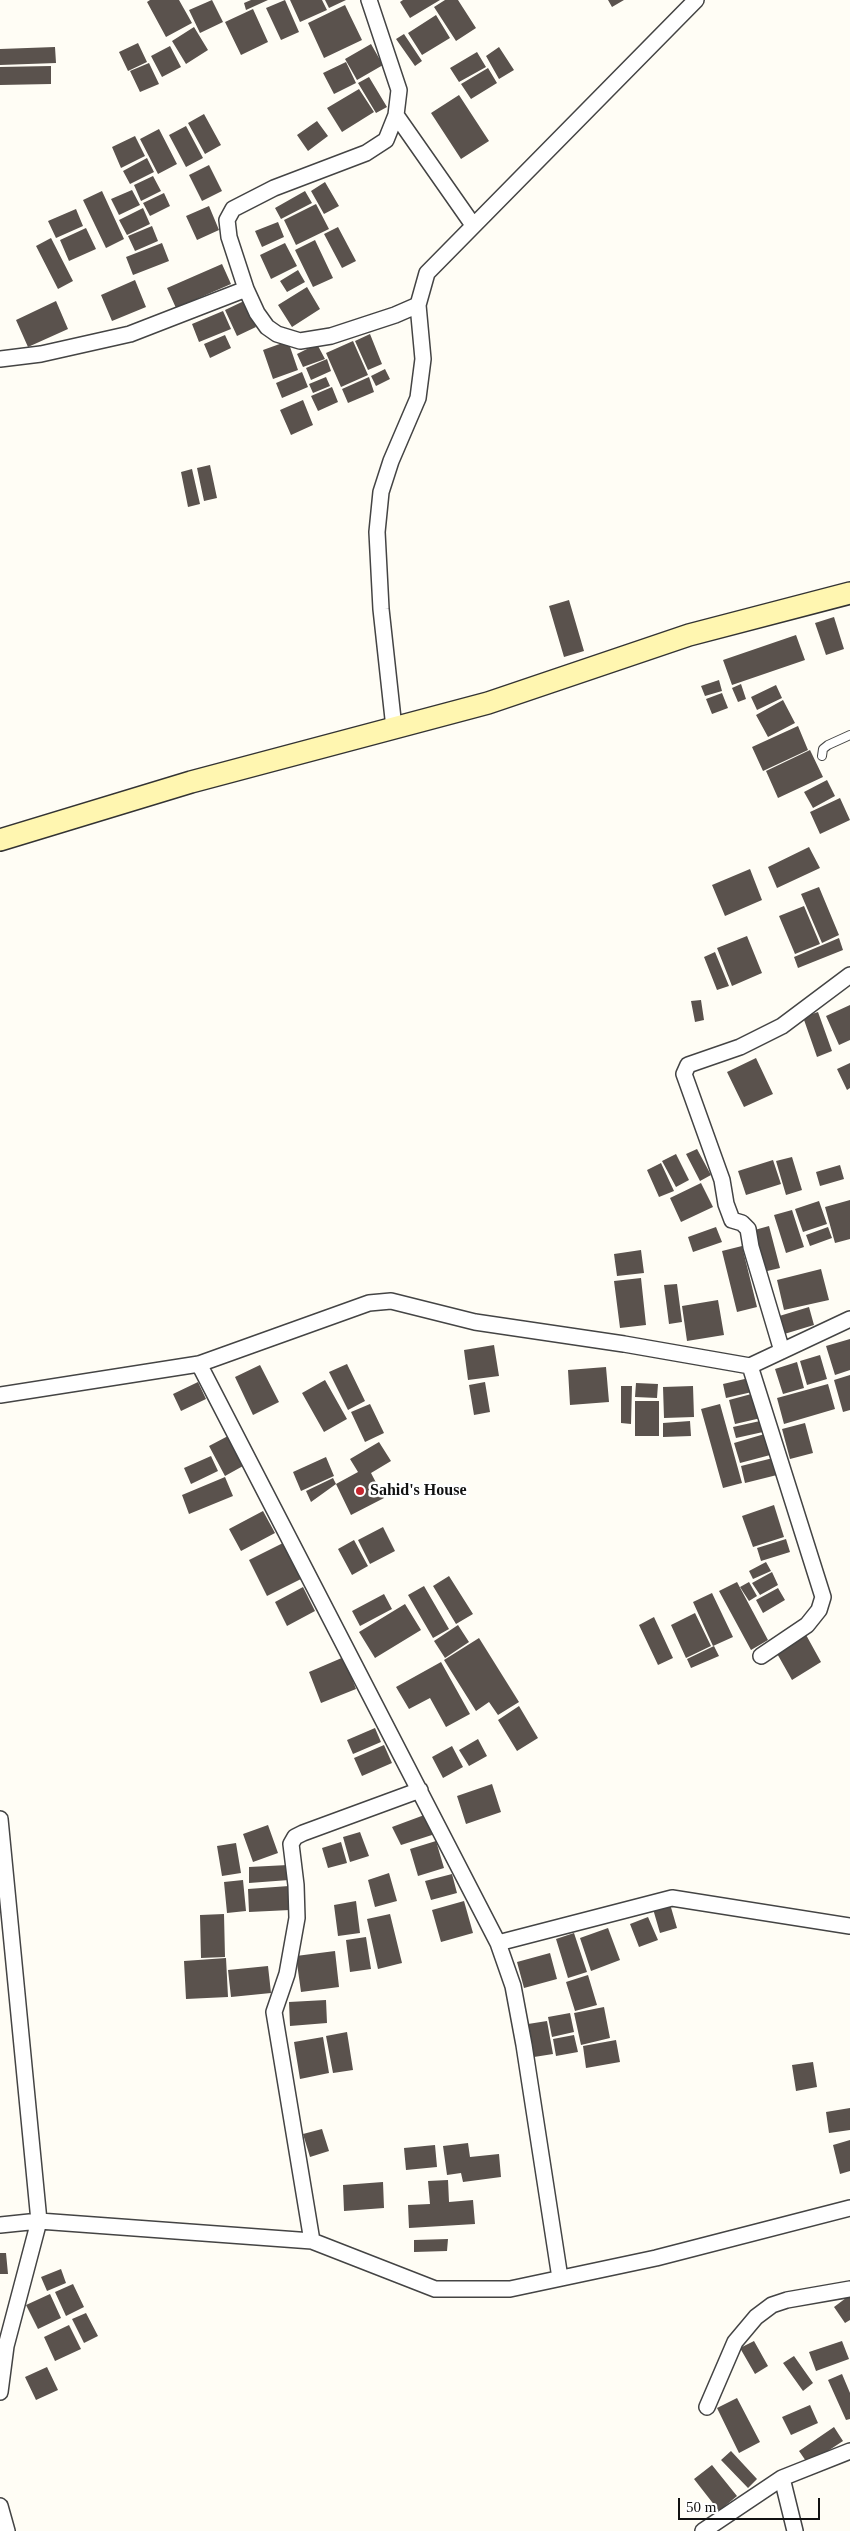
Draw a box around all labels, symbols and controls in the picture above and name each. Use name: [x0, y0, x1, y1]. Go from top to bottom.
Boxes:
place label: Sahid's House: [370, 1481, 466, 1501]
marker: Sahid's House: [354, 1485, 366, 1497]
scale bar: [680, 2488, 822, 2520]
text: 50 m: [686, 2499, 716, 2515]

